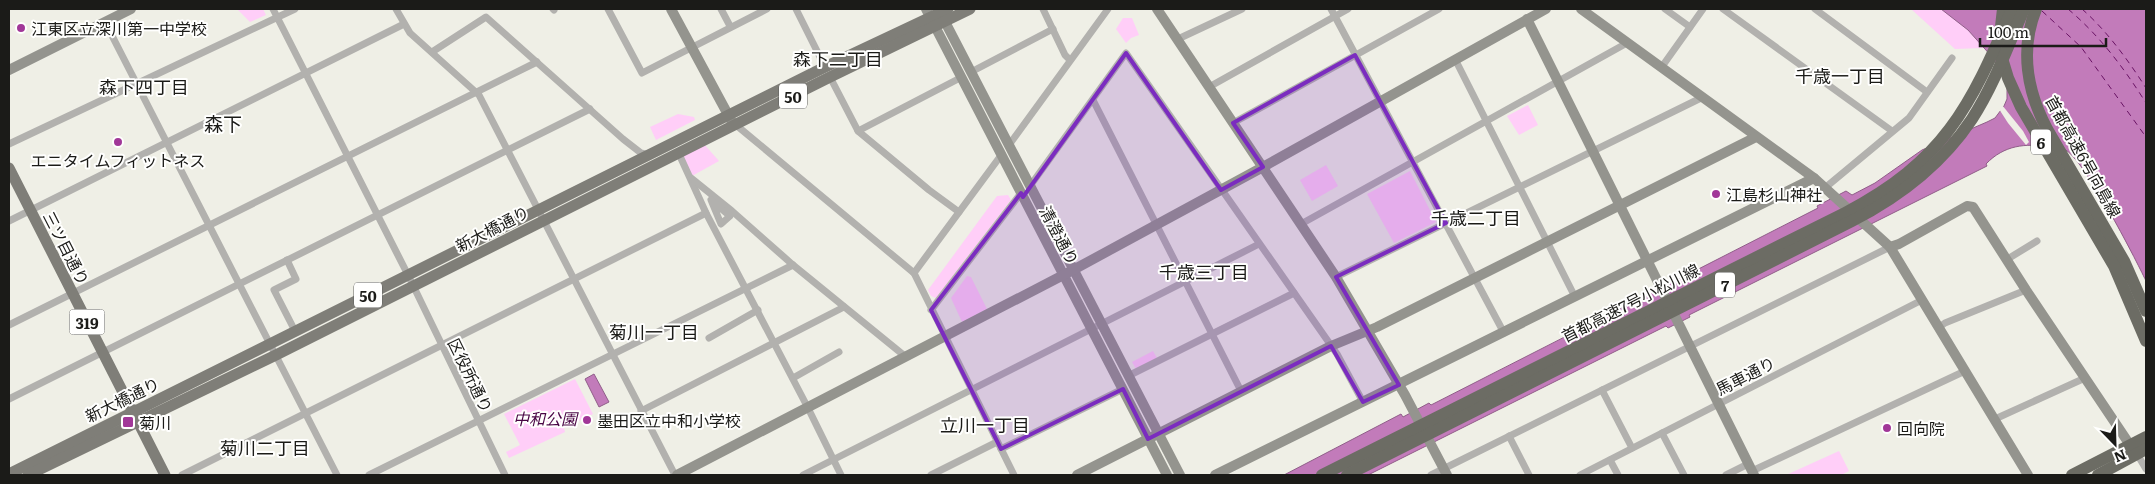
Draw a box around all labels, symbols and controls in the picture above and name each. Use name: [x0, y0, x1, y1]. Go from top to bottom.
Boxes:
scale bar: [1980, 15, 2106, 47]
place label: 江東区立深川第一中学校: [31, 16, 207, 40]
text: 100 m: [1988, 20, 2029, 43]
marker: 江東区立深川第一中学校: [15, 22, 27, 34]
district label: 森下二丁目: [793, 45, 883, 72]
district label: 千歳一丁目: [1795, 62, 1885, 89]
district label: 森下四丁目: [99, 73, 189, 100]
road number: 50: [779, 84, 807, 108]
street label: 首都高速6号向島線: [2040, 90, 2128, 222]
district label: 森下: [204, 109, 242, 137]
road number: 6: [2031, 130, 2051, 154]
marker: エニタイムフィットネス: [112, 136, 124, 148]
place label: エニタイムフィットネス: [31, 148, 205, 172]
place label: 江島杉山神社: [1726, 182, 1822, 206]
marker: 江島杉山神社: [1710, 188, 1722, 200]
street label: 新大橋通り: [451, 199, 533, 257]
street label: 清澄通り: [1034, 201, 1086, 269]
district label: 千歳二丁目: [1431, 204, 1521, 231]
street label: 三ツ目通り: [38, 207, 96, 289]
street label: 首都高速7号小松川線: [1557, 257, 1703, 347]
district label: 千歳三丁目: [1159, 258, 1249, 285]
road number: 7: [1715, 272, 1735, 298]
road number: 50: [354, 282, 382, 308]
road number: 319: [70, 310, 104, 334]
district label: 菊川一丁目: [609, 318, 699, 345]
street label: 区役所通り: [443, 334, 499, 416]
street label: 馬車通り: [1711, 350, 1779, 400]
street label: 新大橋通り: [81, 371, 163, 427]
park label: 中和公園: [513, 406, 579, 430]
place label: 墨田区立中和小学校: [597, 408, 741, 432]
place label: 菊川: [139, 410, 171, 434]
district label: 立川一丁目: [940, 411, 1030, 438]
marker: 墨田区立中和小学校: [581, 414, 593, 426]
marker: 菊川: [121, 415, 135, 429]
place label: 回向院: [1897, 416, 1945, 440]
north arrow: [2090, 419, 2140, 469]
marker: 回向院: [1881, 422, 1893, 434]
district label: 菊川二丁目: [220, 434, 310, 461]
text: N: [2111, 445, 2130, 468]

